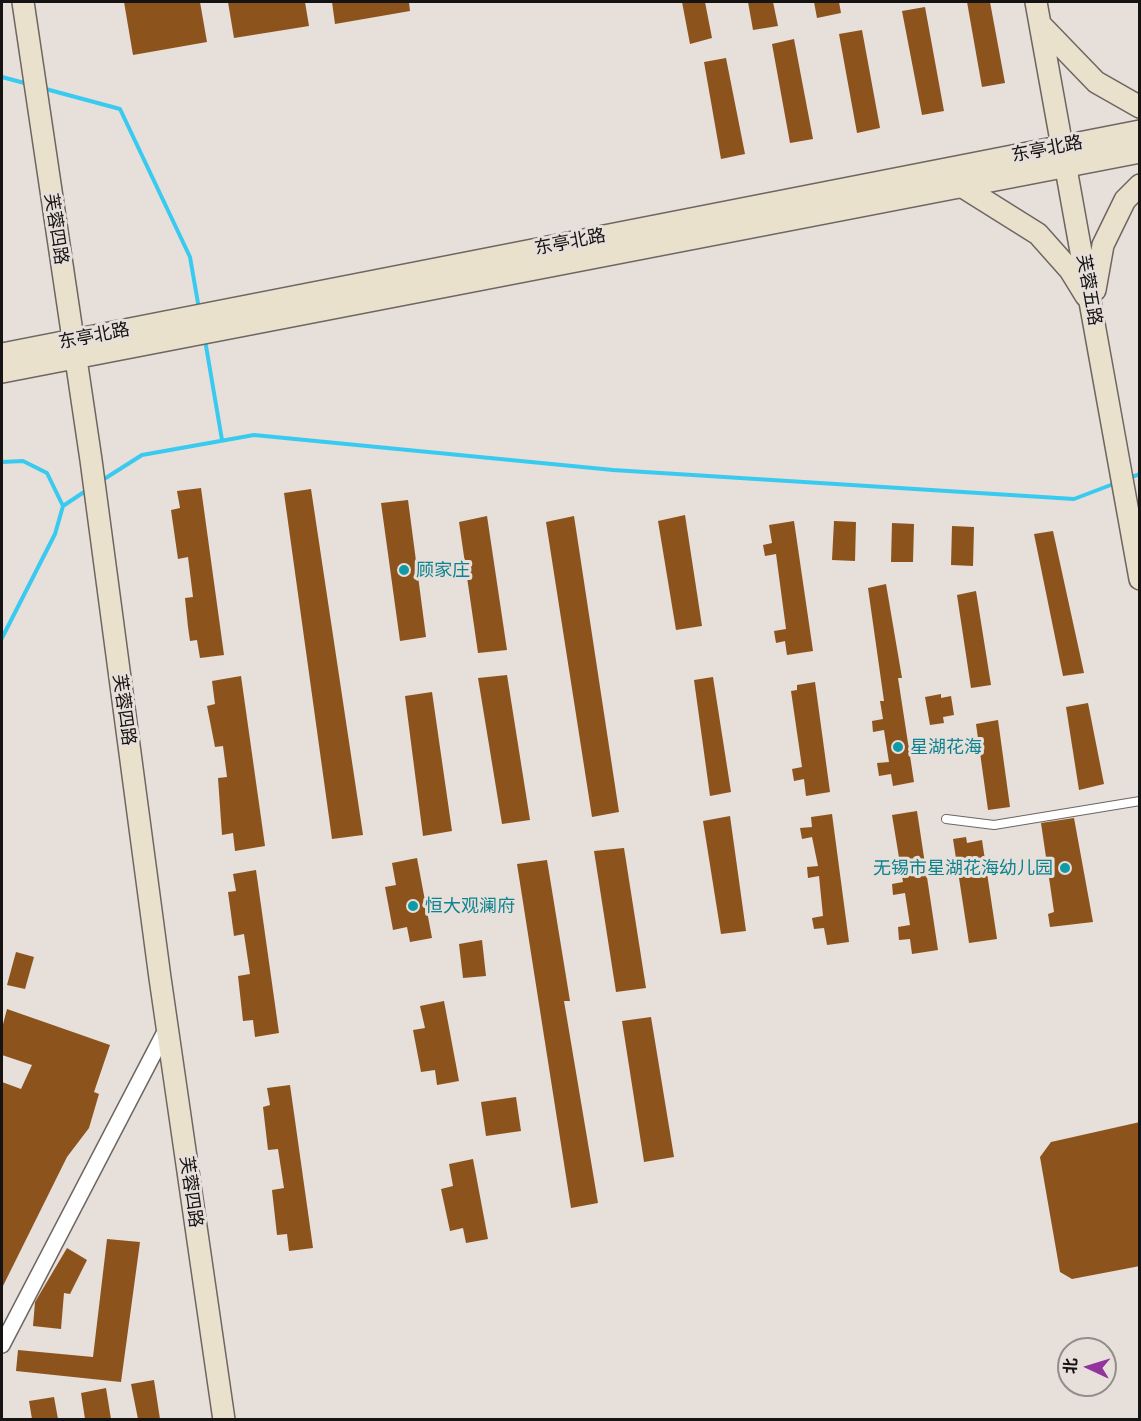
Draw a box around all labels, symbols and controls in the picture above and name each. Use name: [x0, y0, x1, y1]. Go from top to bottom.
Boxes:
street label: 东亭北路: [1010, 132, 1084, 166]
street label: 芙蓉四路: [40, 192, 72, 266]
street label: 东亭北路: [533, 225, 607, 259]
street label: 芙蓉五路: [1072, 253, 1106, 327]
street label: 东亭北路: [57, 319, 131, 353]
place label: 顾家庄: [416, 559, 470, 581]
marker: 顾家庄: [397, 563, 411, 577]
street label: 芙蓉四路: [108, 673, 140, 747]
place label: 星湖花海: [910, 736, 982, 758]
marker: 星湖花海: [891, 740, 905, 754]
place label: 无锡市星湖花海幼儿园: [873, 857, 1053, 879]
marker: 无锡市星湖花海幼儿园: [1058, 861, 1072, 875]
place label: 恒大观澜府: [425, 895, 515, 917]
marker: 恒大观澜府: [406, 899, 420, 913]
street label: 芙蓉四路: [175, 1155, 207, 1229]
north arrow: [1057, 1337, 1117, 1397]
text: 北: [1061, 1357, 1081, 1375]

